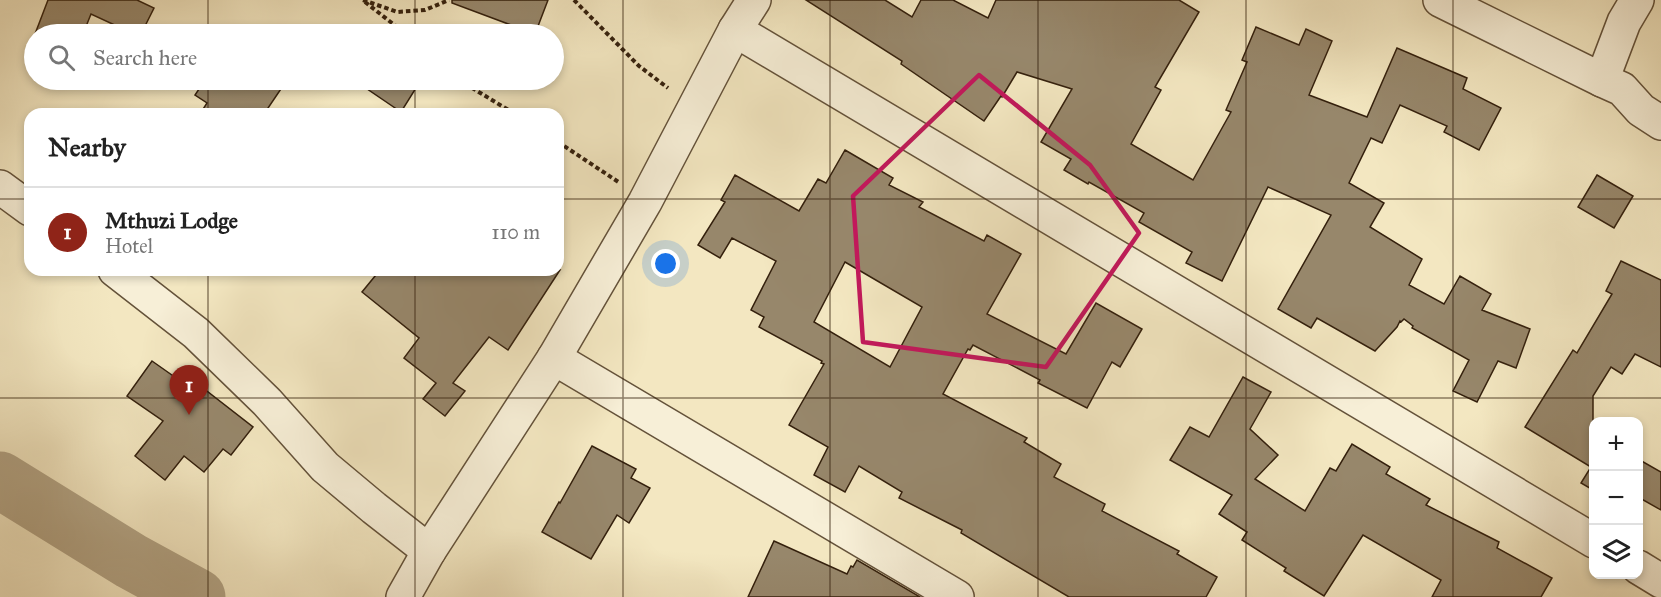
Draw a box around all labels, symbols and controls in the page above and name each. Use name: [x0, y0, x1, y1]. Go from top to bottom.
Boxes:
search box: [24, 24, 564, 90]
icon: search: [45, 41, 78, 74]
text: Search here: [93, 44, 197, 71]
text: Nearby: [48, 131, 126, 163]
text: Mthuzi Lodge: [105, 207, 238, 234]
text: 1: [64, 220, 71, 244]
text: 110 m: [492, 220, 540, 244]
text: Hotel: [105, 234, 153, 258]
your location: [651, 249, 680, 278]
pin: 1: [170, 366, 208, 415]
map controls: [1589, 417, 1643, 579]
button: +: [1589, 417, 1643, 471]
button: −: [1589, 471, 1643, 525]
button: layers: [1589, 525, 1643, 579]

